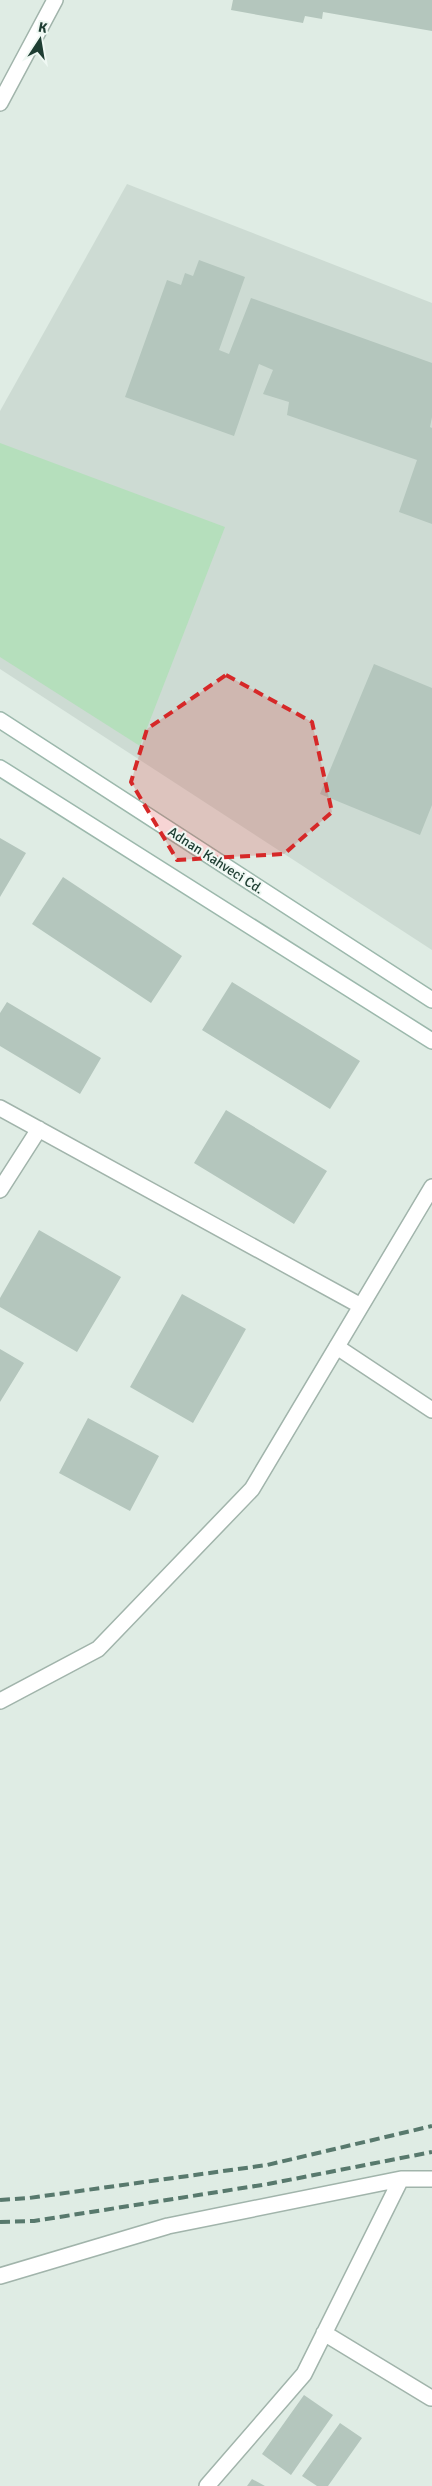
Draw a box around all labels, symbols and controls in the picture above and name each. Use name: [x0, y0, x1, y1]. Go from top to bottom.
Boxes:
north arrow: [15, 15, 65, 65]
text: K: [37, 19, 49, 37]
street label: Adnan Kahveci Cd.: [165, 823, 267, 898]

